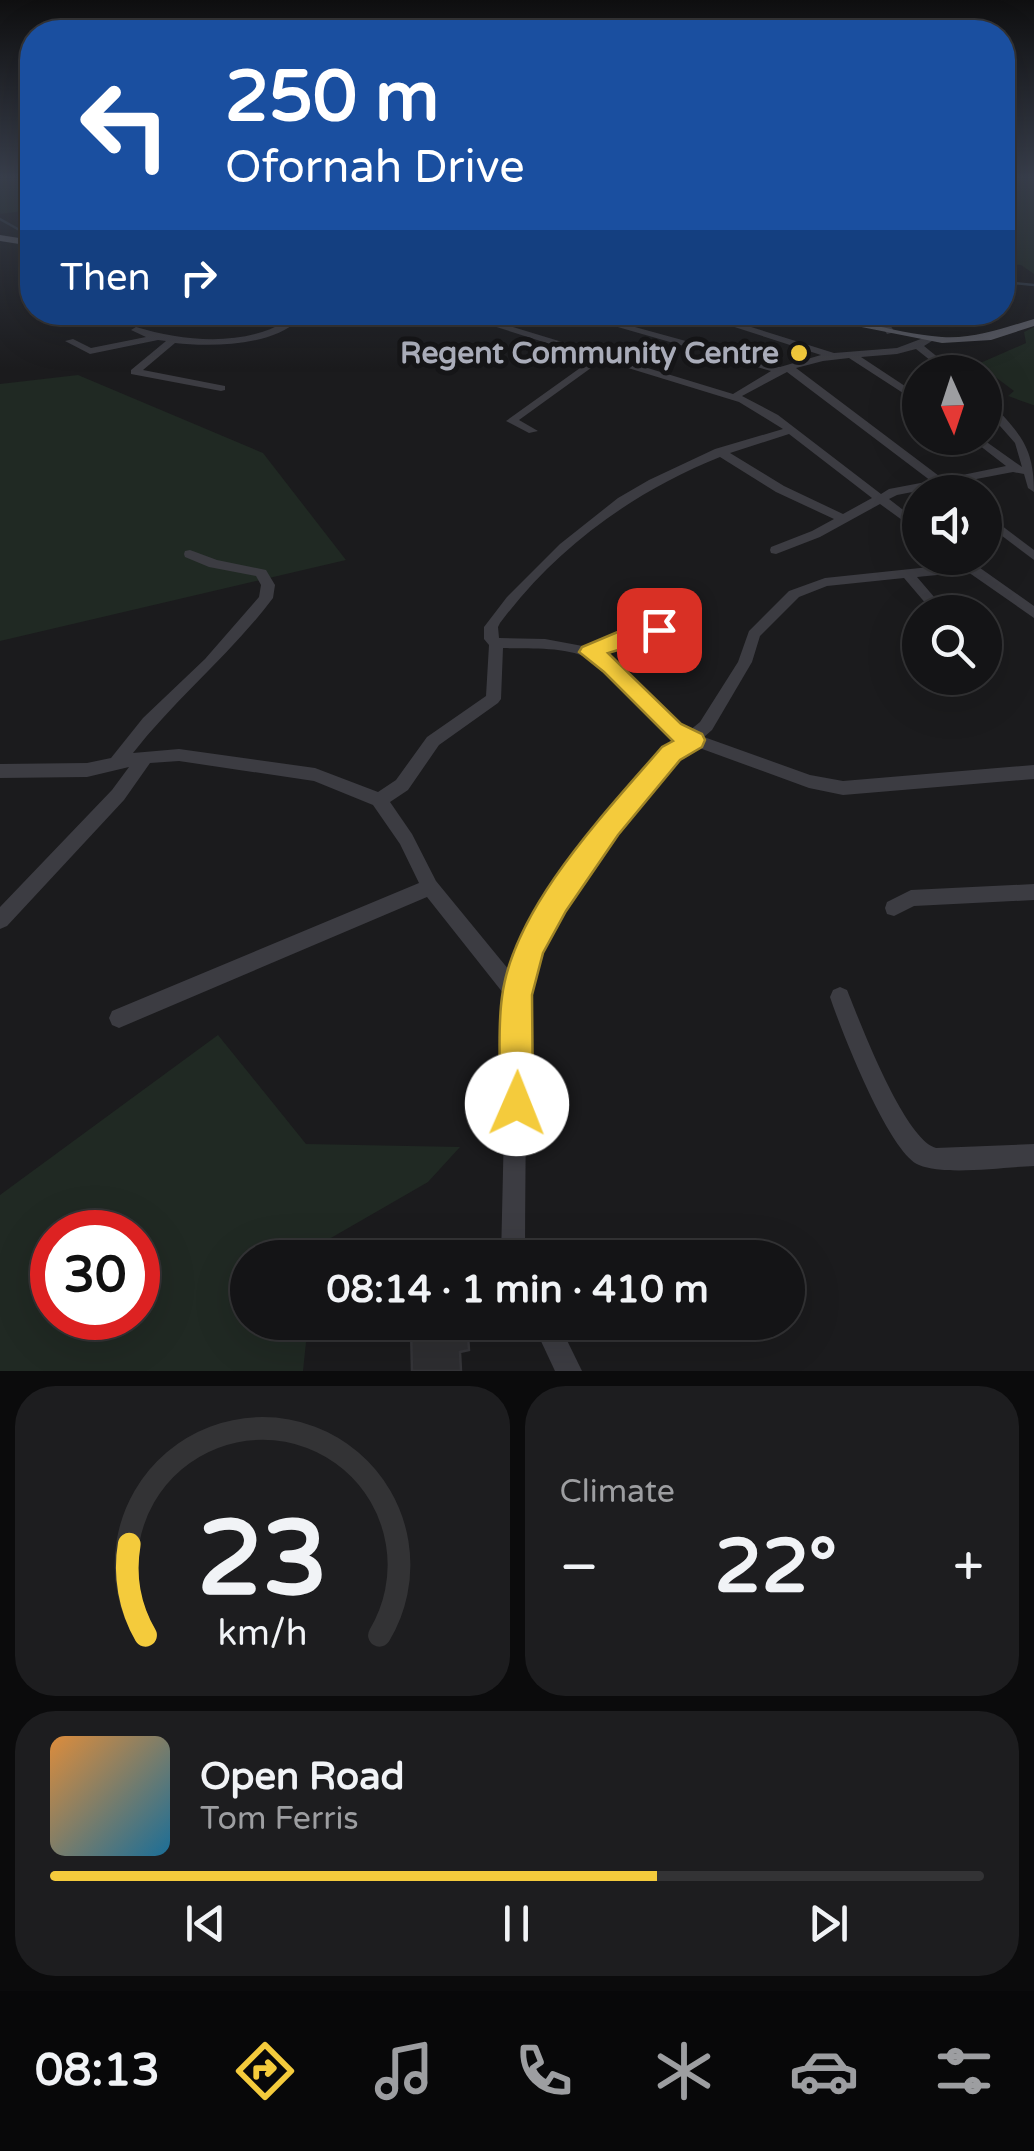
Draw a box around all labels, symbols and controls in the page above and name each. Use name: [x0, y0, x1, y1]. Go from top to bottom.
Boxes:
text: 250 m: [225, 56, 439, 140]
icon: left: [60, 60, 190, 190]
text: Ofornah Drive: [225, 141, 525, 195]
icon: right: [171, 250, 226, 305]
text: Then: [60, 255, 151, 301]
place label: Regent Community Centre: [400, 335, 779, 372]
marker: Regent Community Centre: [788, 342, 810, 364]
north arrow: [902, 355, 1002, 455]
map controls: [902, 355, 1002, 695]
button: sound: [902, 475, 1002, 575]
pin: [617, 588, 702, 673]
button: search: [902, 595, 1002, 695]
icon: arrive: [632, 603, 687, 658]
position arrow: [465, 1052, 569, 1156]
speed limit sign: 30: [30, 1210, 160, 1340]
text: 08:14 · 1 min · 410 m: [326, 1267, 709, 1313]
text: Climate: [560, 1473, 675, 1511]
text: 23: [197, 1498, 328, 1623]
text: 22°: [715, 1522, 837, 1612]
text: −: [560, 1535, 599, 1601]
text: +: [953, 1535, 984, 1601]
text: km/h: [217, 1612, 307, 1655]
text: Open Road: [200, 1754, 405, 1800]
text: Tom Ferris: [200, 1800, 359, 1838]
icon: previous: [178, 1896, 233, 1951]
icon: pause: [489, 1896, 544, 1951]
icon: next: [801, 1896, 856, 1951]
icon: directions: [230, 2036, 300, 2106]
icon: music: [369, 2036, 439, 2106]
icon: phone: [509, 2036, 579, 2106]
icon: climate: [649, 2036, 719, 2106]
icon: car: [789, 2036, 859, 2106]
icon: filters: [929, 2036, 999, 2106]
text: 08:13: [35, 2044, 160, 2098]

